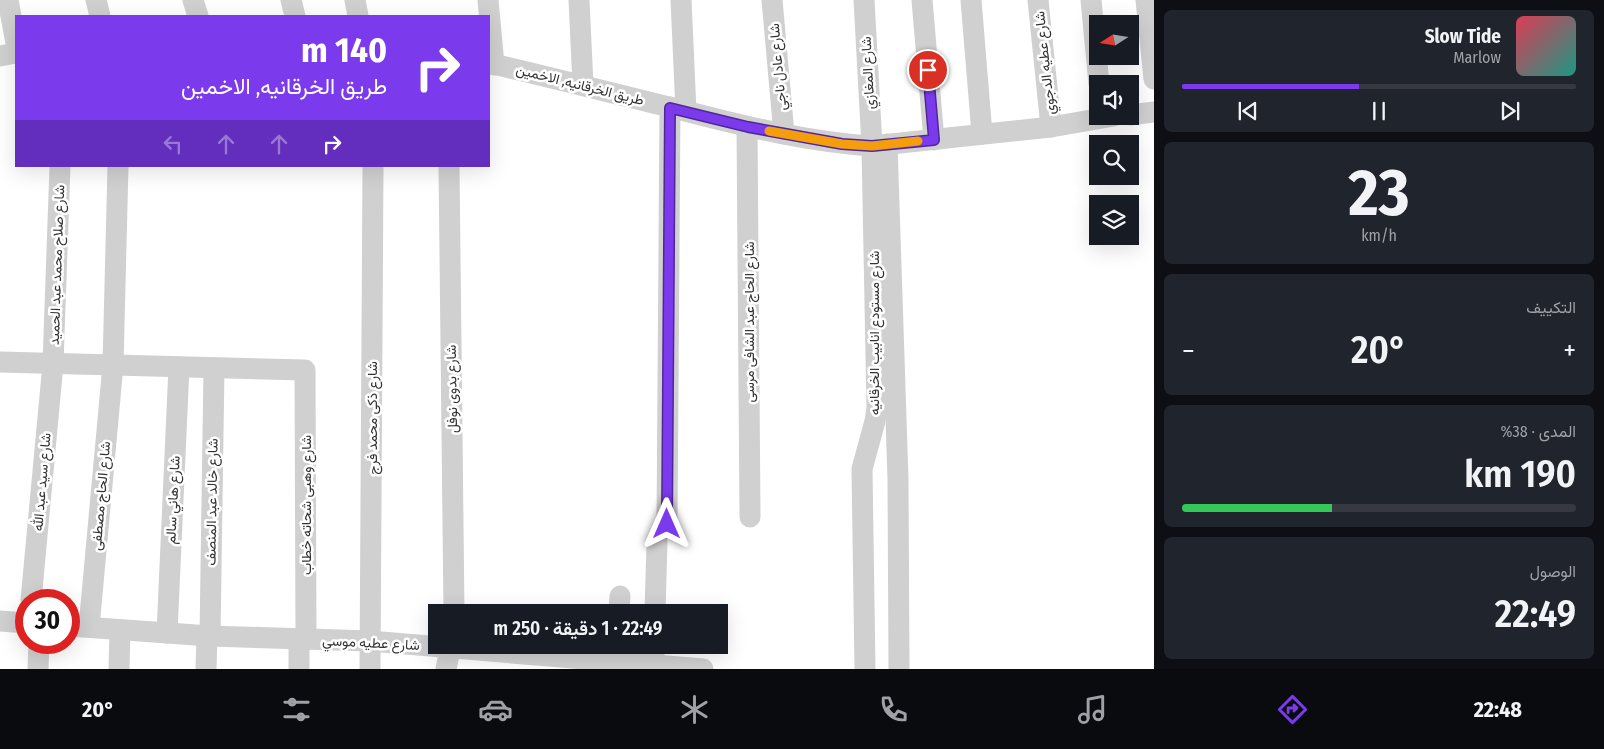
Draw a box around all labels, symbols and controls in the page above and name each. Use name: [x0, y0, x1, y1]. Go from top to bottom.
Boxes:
street label: شارع عطيه الدجوي: [1031, 10, 1062, 116]
north arrow: [1089, 15, 1139, 65]
map controls: [1089, 15, 1139, 245]
street label: شارع عادل ناجي: [766, 22, 793, 111]
text: Slow Tide: [1425, 25, 1501, 48]
text: 140 m: [301, 29, 387, 71]
icon: right: [405, 35, 470, 100]
street label: شارع المغازي: [858, 36, 881, 110]
text: Marlow: [1453, 48, 1501, 67]
pin: [907, 49, 949, 91]
icon: arrive: [914, 56, 942, 84]
street label: طريق الخرقانيه, الاخمين: [514, 61, 646, 109]
text: طريق الخرقانيه, الاخمين: [181, 73, 387, 100]
button: sound: [1089, 75, 1139, 125]
icon: previous: [1234, 97, 1262, 125]
icon: pause: [1365, 97, 1393, 125]
icon: next: [1496, 97, 1524, 125]
icon: left: [159, 130, 187, 158]
icon: ahead: [212, 130, 240, 158]
icon: ahead: [265, 130, 293, 158]
icon: right: [318, 130, 346, 158]
button: search: [1089, 135, 1139, 185]
text: 23: [1349, 154, 1409, 232]
street label: شارع صلاح محمد عبد الحميد: [46, 185, 70, 345]
button: layers: [1089, 195, 1139, 245]
text: km/h: [1361, 226, 1397, 245]
street label: شارع الحاج عبد الشافى مرسى: [741, 242, 760, 402]
street label: شارع مستودع انابيب الخرقانيه: [866, 251, 885, 415]
text: التكييف: [1526, 298, 1576, 317]
text: 20°: [1351, 327, 1407, 373]
text: −: [1182, 334, 1195, 367]
text: +: [1563, 334, 1576, 367]
street label: شارع بدوى نوفل: [443, 345, 463, 433]
street label: شارع ذكى محمد فرج: [364, 361, 383, 475]
text: المدى · 38%: [1501, 422, 1576, 441]
street label: شارع سيد عبد الله: [29, 432, 57, 532]
street label: شارع وهبى شحاته خطاب: [298, 435, 317, 575]
street label: شارع خالد عبد المنصف: [202, 438, 224, 566]
street label: شارع الحاج مصطفى: [88, 441, 116, 552]
text: 190 km: [1464, 451, 1576, 497]
street label: شارع هاني سالم: [162, 455, 187, 545]
position arrow: [640, 497, 692, 549]
text: الوصول: [1530, 562, 1576, 581]
speed limit sign: 30: [15, 589, 80, 654]
text: 22:49: [1495, 591, 1576, 637]
text: 22:49 · 1 دقيقة · 250 m: [494, 617, 662, 640]
street label: شارع عطيه موسي: [322, 632, 420, 657]
icon: filters: [279, 692, 314, 727]
icon: car: [478, 692, 513, 727]
icon: climate: [677, 692, 712, 727]
icon: phone: [876, 692, 911, 727]
icon: music: [1075, 692, 1110, 727]
icon: directions: [1275, 692, 1310, 727]
text: 20°: [82, 696, 115, 723]
text: 22:48: [1474, 696, 1522, 723]

